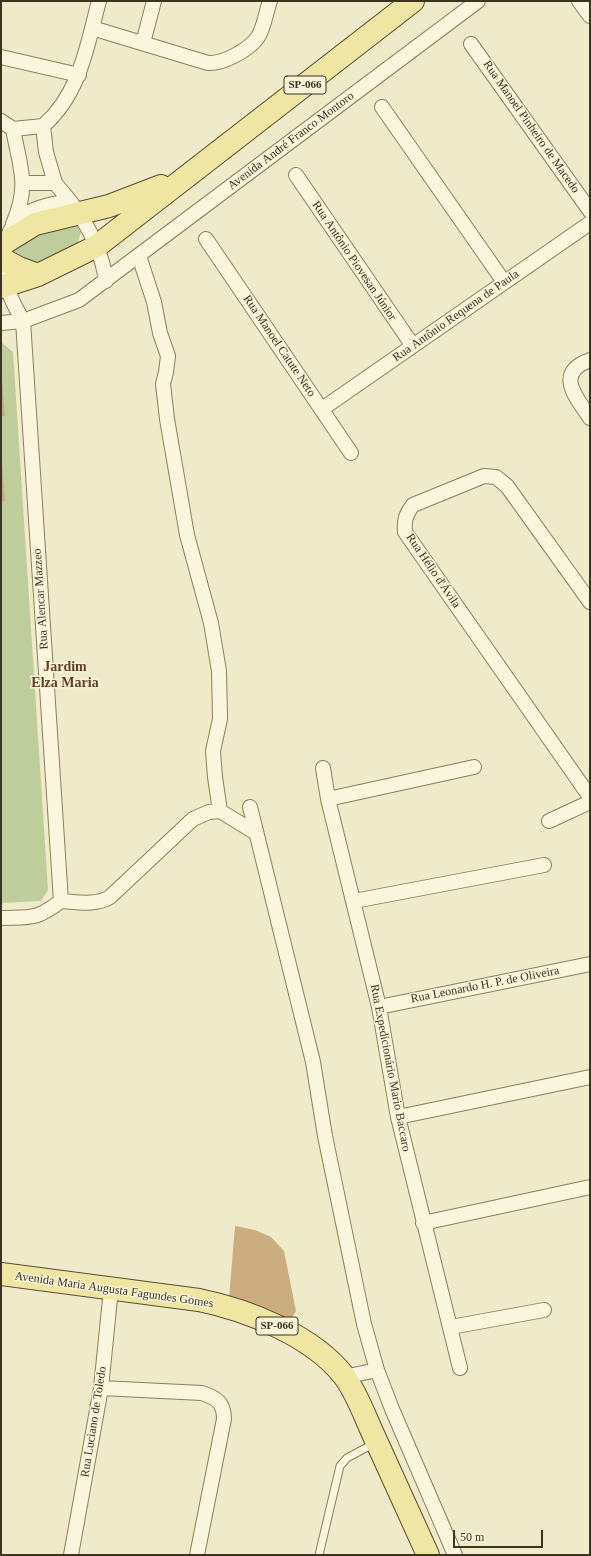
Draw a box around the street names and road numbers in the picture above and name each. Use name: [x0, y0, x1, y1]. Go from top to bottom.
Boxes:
street label: Rua Manoel Pinheiro de Macedo: [480, 58, 582, 196]
road number: SP-066: [284, 76, 326, 94]
street label: Avenida André Franco Montoro: [225, 89, 357, 193]
street label: Rua Antônio Piovesan Júnior: [309, 199, 399, 323]
street label: Rua Antônio Requena de Paula: [390, 267, 522, 365]
street label: Rua Manoel Catute Neto: [240, 292, 318, 400]
street label: Rua Hélio d'Ávila: [403, 531, 463, 611]
street label: Rua Alencar Mazzeo: [30, 548, 52, 650]
street label: Rua Leonardo H. P. de Oliveira: [410, 964, 560, 1006]
street label: Rua Expedicionário Mario Baccaro: [367, 983, 413, 1153]
street label: Avenida Maria Augusta Fagundes Gomes: [14, 1269, 214, 1311]
road number: SP-066: [256, 1317, 298, 1335]
street label: Rua Luciano de Toledo: [78, 1366, 110, 1478]

